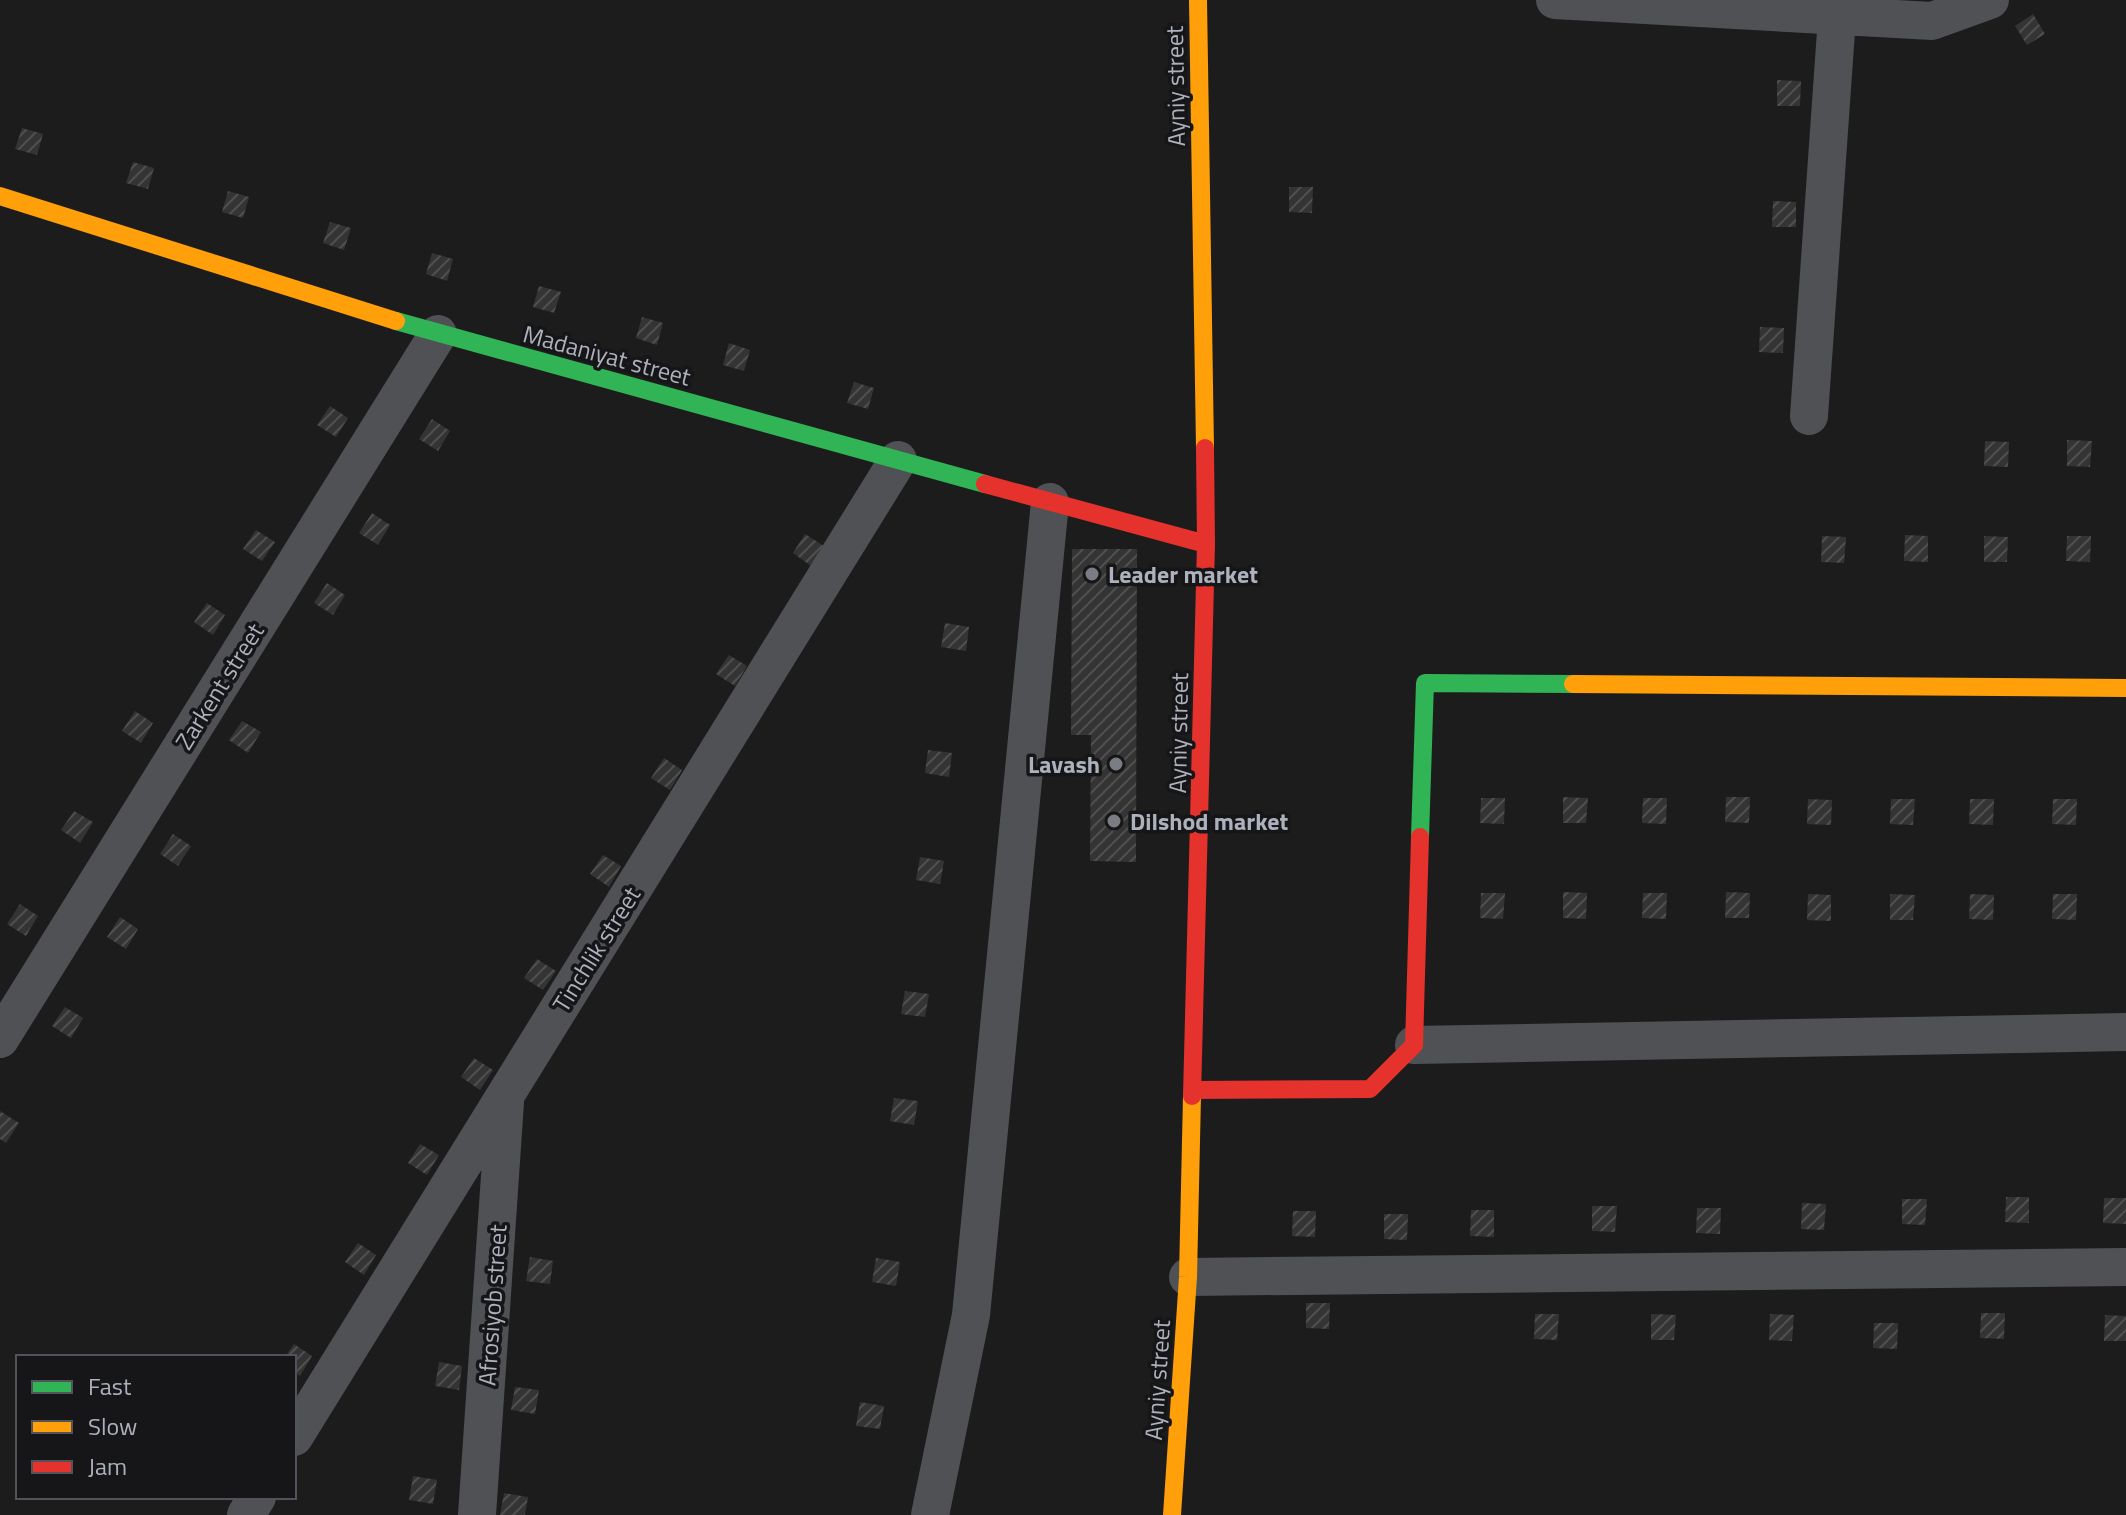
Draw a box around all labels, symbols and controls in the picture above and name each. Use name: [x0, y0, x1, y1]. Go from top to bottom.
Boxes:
street label: Ayniy street: [1156, 25, 1194, 147]
street label: Madaniyat street: [519, 315, 695, 395]
place label: Leader market: [1108, 556, 1258, 592]
marker: Leader market: [1083, 565, 1101, 583]
street label: Zarkent street: [166, 615, 273, 756]
street label: Ayniy street: [1159, 672, 1197, 794]
place label: Lavash: [1028, 746, 1100, 782]
marker: Lavash: [1107, 755, 1125, 773]
place label: Dilshod market: [1130, 803, 1289, 839]
marker: Dilshod market: [1105, 812, 1123, 830]
street label: Tinchlik street: [543, 879, 649, 1019]
street label: Afrosiyob street: [468, 1223, 516, 1387]
street label: Ayniy street: [1135, 1318, 1179, 1441]
legend: [16, 1355, 296, 1499]
text: Fast: [88, 1368, 132, 1404]
text: Slow: [88, 1408, 137, 1444]
text: Jam: [88, 1448, 127, 1484]

